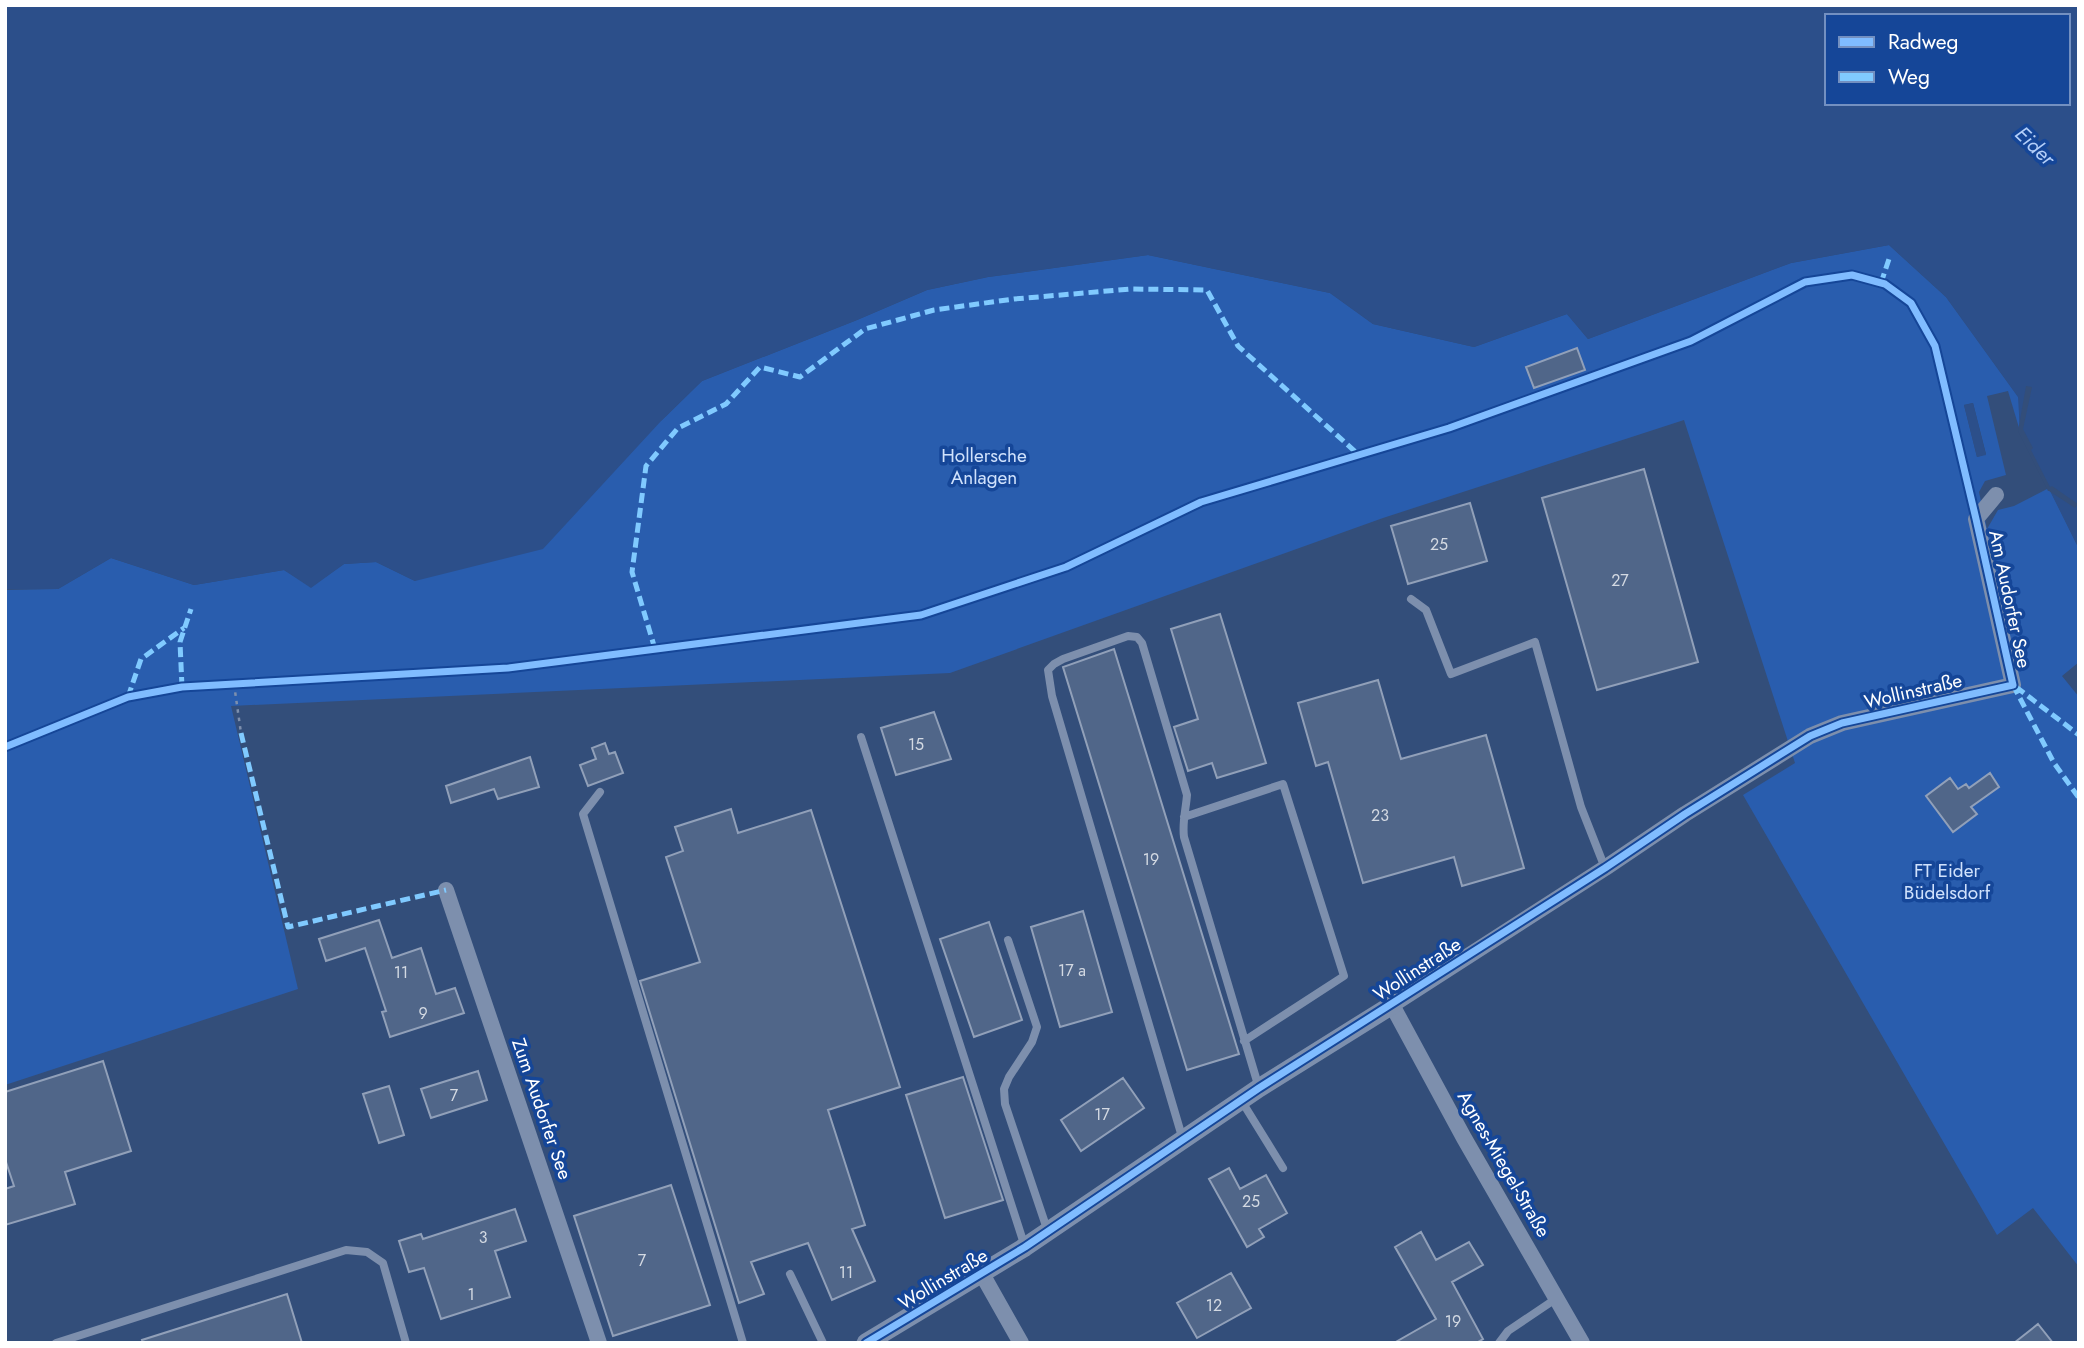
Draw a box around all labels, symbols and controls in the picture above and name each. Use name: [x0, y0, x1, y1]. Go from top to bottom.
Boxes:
legend: [1825, 14, 2070, 105]
text: Radweg: [1888, 27, 1959, 57]
text: Weg: [1888, 62, 1930, 92]
water label: Eider: [2008, 119, 2063, 173]
park label: Hollersche Anlagen: [941, 442, 1027, 491]
street label: Am Audorfer See: [1982, 528, 2038, 671]
house number: 25: [1430, 533, 1448, 556]
house number: 27: [1611, 569, 1629, 592]
street label: Wollinstraße: [1861, 667, 1965, 715]
house number: 15: [908, 733, 924, 756]
house number: 23: [1371, 804, 1389, 827]
house number: 19: [1143, 848, 1159, 871]
park label: FT Eider Büdelsdorf: [1904, 857, 1991, 906]
street label: Wollinstraße: [1368, 930, 1466, 1007]
house number: 17 a: [1058, 959, 1086, 982]
house number: 11: [394, 961, 408, 984]
house number: 9: [418, 1002, 428, 1025]
street label: Zum Audorfer See: [505, 1035, 579, 1183]
house number: 7: [450, 1084, 459, 1107]
street label: Agnes-Miegel-Straße: [1451, 1086, 1557, 1242]
house number: 17: [1094, 1103, 1110, 1126]
house number: 25: [1242, 1190, 1260, 1213]
house number: 3: [479, 1226, 488, 1249]
street label: Wollinstraße: [893, 1242, 993, 1316]
house number: 7: [638, 1249, 647, 1272]
house number: 11: [839, 1261, 853, 1284]
house number: 1: [467, 1283, 475, 1306]
house number: 12: [1206, 1294, 1222, 1317]
house number: 19: [1445, 1310, 1461, 1333]

